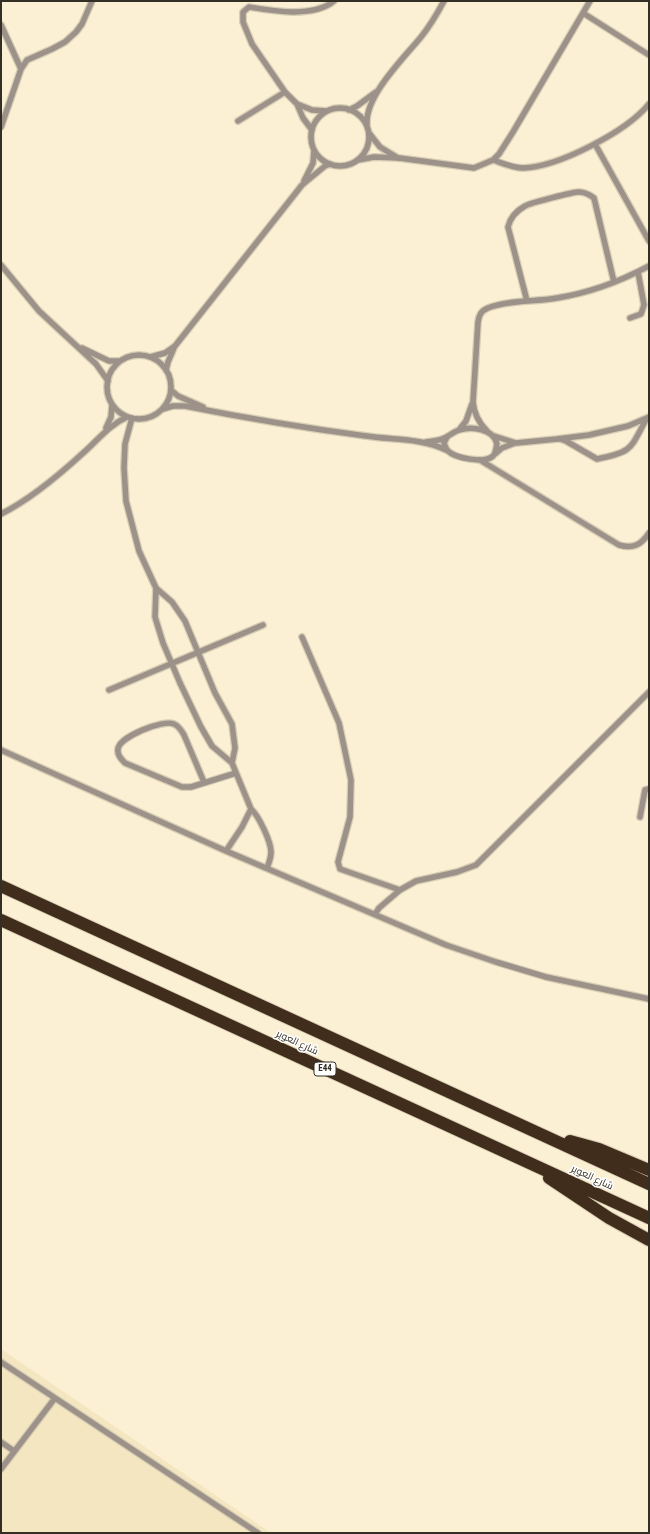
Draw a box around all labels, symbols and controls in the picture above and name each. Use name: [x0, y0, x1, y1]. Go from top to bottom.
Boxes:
street label: شارع العوير: [274, 1028, 320, 1058]
road number: E44: [314, 1062, 336, 1076]
street label: شارع العوير: [569, 1163, 615, 1193]

